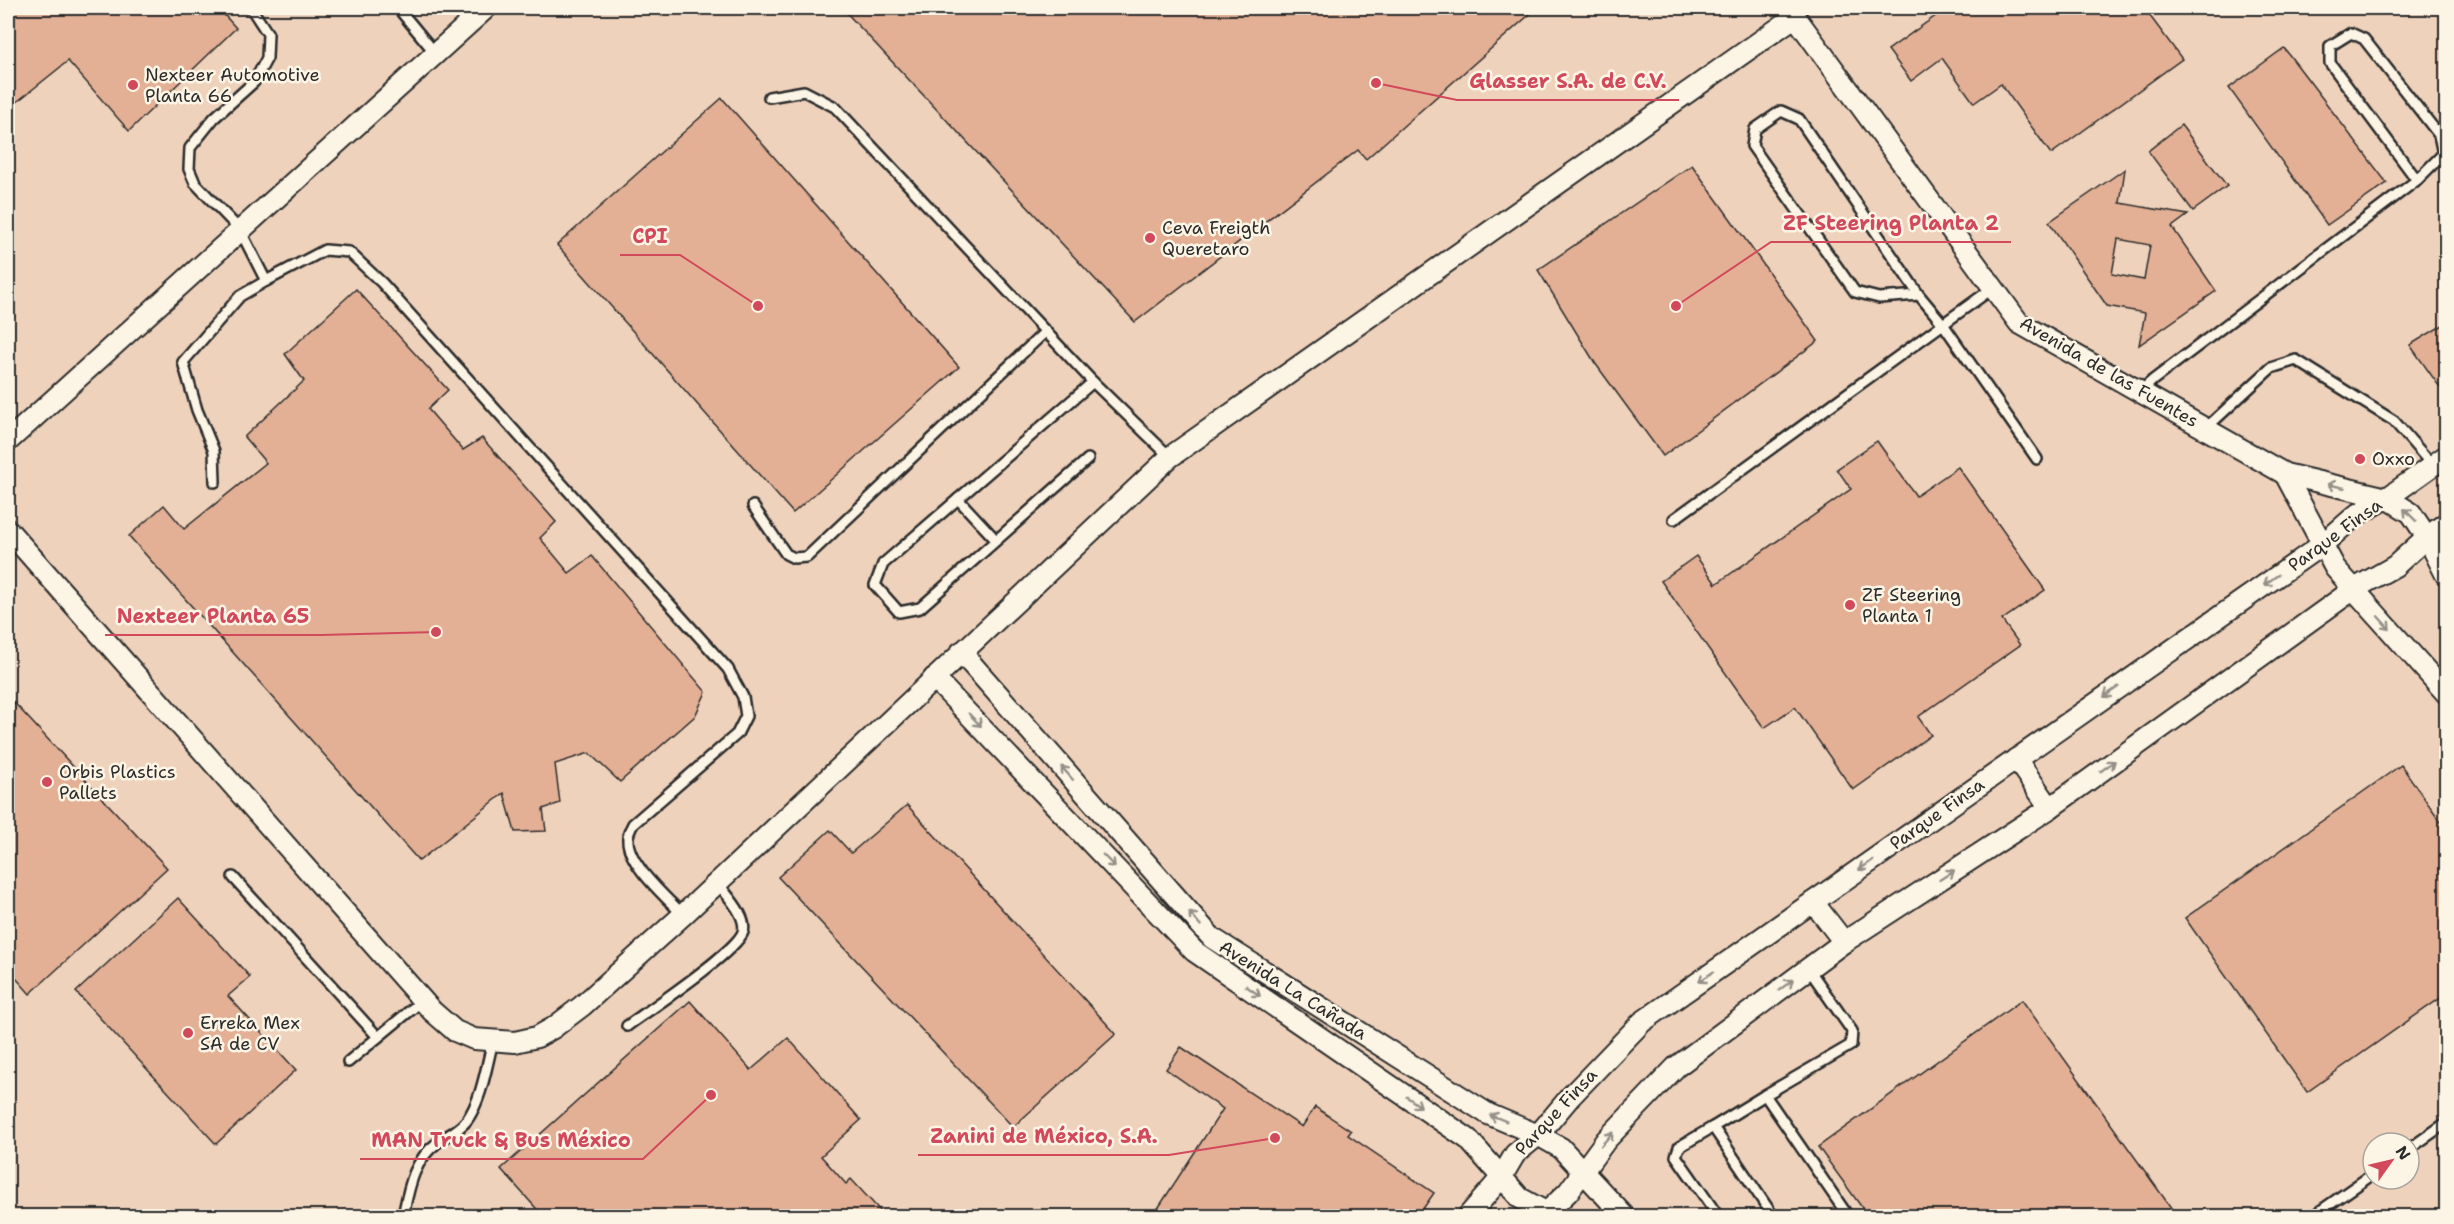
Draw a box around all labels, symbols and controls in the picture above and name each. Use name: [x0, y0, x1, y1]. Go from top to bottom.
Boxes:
callout: Glasser S.A. de C.V.: [1457, 62, 1679, 100]
place label: Nexteer Automotive Planta 66: [145, 63, 320, 108]
text: Glasser S.A. de C.V.: [1469, 68, 1667, 94]
marker: Nexteer Automotive Planta 66: [126, 78, 140, 92]
callout: ZF Steering Planta 2: [1771, 204, 2011, 242]
text: ZF Steering Planta 2: [1783, 210, 1999, 236]
place label: Ceva Freigth Queretaro: [1162, 216, 1270, 261]
callout: CPI: [620, 217, 680, 255]
text: CPI: [632, 223, 668, 249]
marker: Ceva Freigth Queretaro: [1143, 231, 1157, 245]
street label: Avenida de las Fuentes: [2015, 311, 2203, 433]
place label: Oxxo: [2372, 447, 2415, 471]
marker: Oxxo: [2353, 452, 2367, 466]
one-way arrow: [2327, 479, 2346, 491]
street label: Parque Finsa: [2283, 493, 2387, 577]
one-way arrow: [2402, 508, 2417, 522]
one-way arrow: [2263, 574, 2280, 586]
place label: ZF Steering Planta 1: [1862, 583, 1961, 628]
callout: Nexteer Planta 65: [105, 597, 321, 635]
marker: ZF Steering Planta 1: [1843, 598, 1857, 612]
text: Nexteer Planta 65: [117, 603, 309, 629]
one-way arrow: [2377, 615, 2391, 630]
one-way arrow: [2104, 686, 2120, 698]
one-way arrow: [967, 712, 981, 727]
place label: Orbis Plastics Pallets: [59, 760, 176, 805]
one-way arrow: [2100, 760, 2116, 772]
one-way arrow: [1060, 765, 1074, 780]
street label: Parque Finsa: [1885, 772, 1989, 856]
marker: Orbis Plastics Pallets: [40, 775, 54, 789]
one-way arrow: [1102, 854, 1116, 869]
one-way arrow: [1858, 859, 1875, 871]
one-way arrow: [1938, 868, 1955, 881]
one-way arrow: [1188, 912, 1202, 927]
street label: Avenida La Cañada: [1214, 935, 1372, 1045]
one-way arrow: [1699, 971, 1715, 983]
one-way arrow: [1777, 979, 1793, 991]
one-way arrow: [1245, 985, 1261, 997]
place label: Erreka Mex SA de CV: [200, 1011, 300, 1056]
marker: Erreka Mex SA de CV: [181, 1026, 195, 1040]
street label: Parque Finsa: [1510, 1063, 1602, 1161]
one-way arrow: [1405, 1096, 1422, 1108]
one-way arrow: [1489, 1112, 1507, 1123]
callout: Zanini de México, S.A.: [918, 1117, 1169, 1155]
callout: MAN Truck & Bus México: [360, 1121, 643, 1159]
text: Zanini de México, S.A.: [930, 1123, 1158, 1149]
text: MAN Truck & Bus México: [371, 1127, 631, 1153]
north arrow: [2361, 1131, 2421, 1191]
one-way arrow: [1600, 1132, 1614, 1147]
text: N: [2391, 1142, 2415, 1164]

